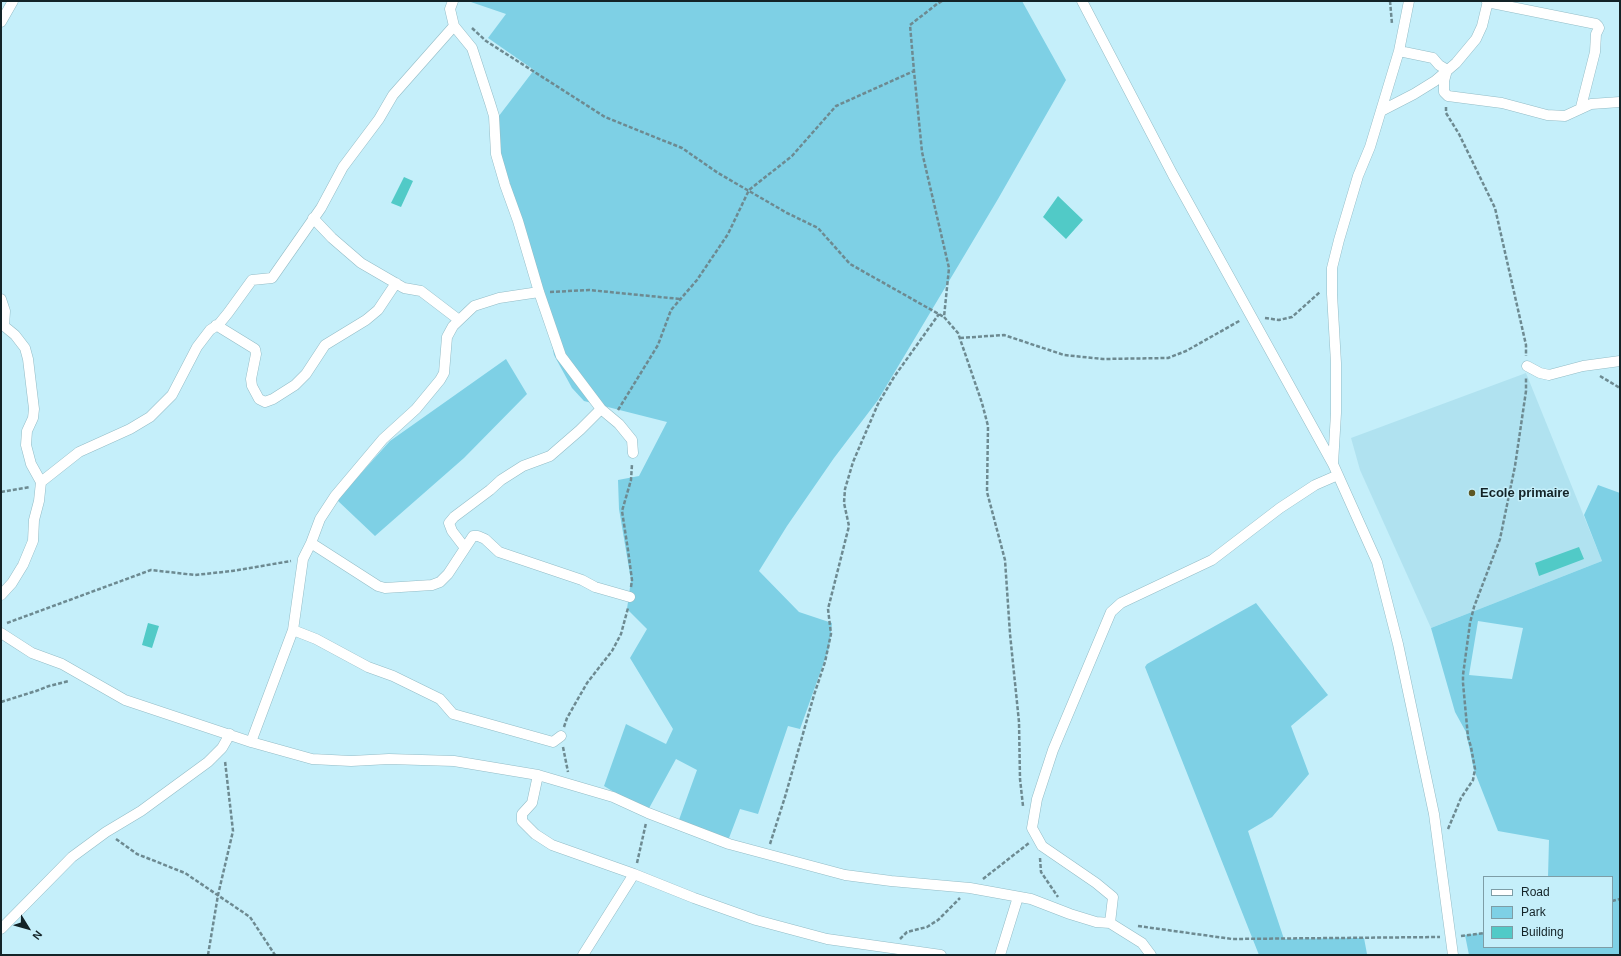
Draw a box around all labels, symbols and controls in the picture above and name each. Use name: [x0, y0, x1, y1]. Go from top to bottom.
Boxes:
place label: Ecole primaire: [1480, 485, 1570, 501]
marker: Ecole primaire: [1467, 488, 1477, 498]
legend: [1483, 876, 1613, 948]
text: Road: [1521, 885, 1550, 899]
text: Park: [1521, 905, 1546, 919]
north arrow: [8, 908, 48, 948]
text: Building: [1521, 925, 1564, 939]
text: N: [30, 928, 45, 942]

